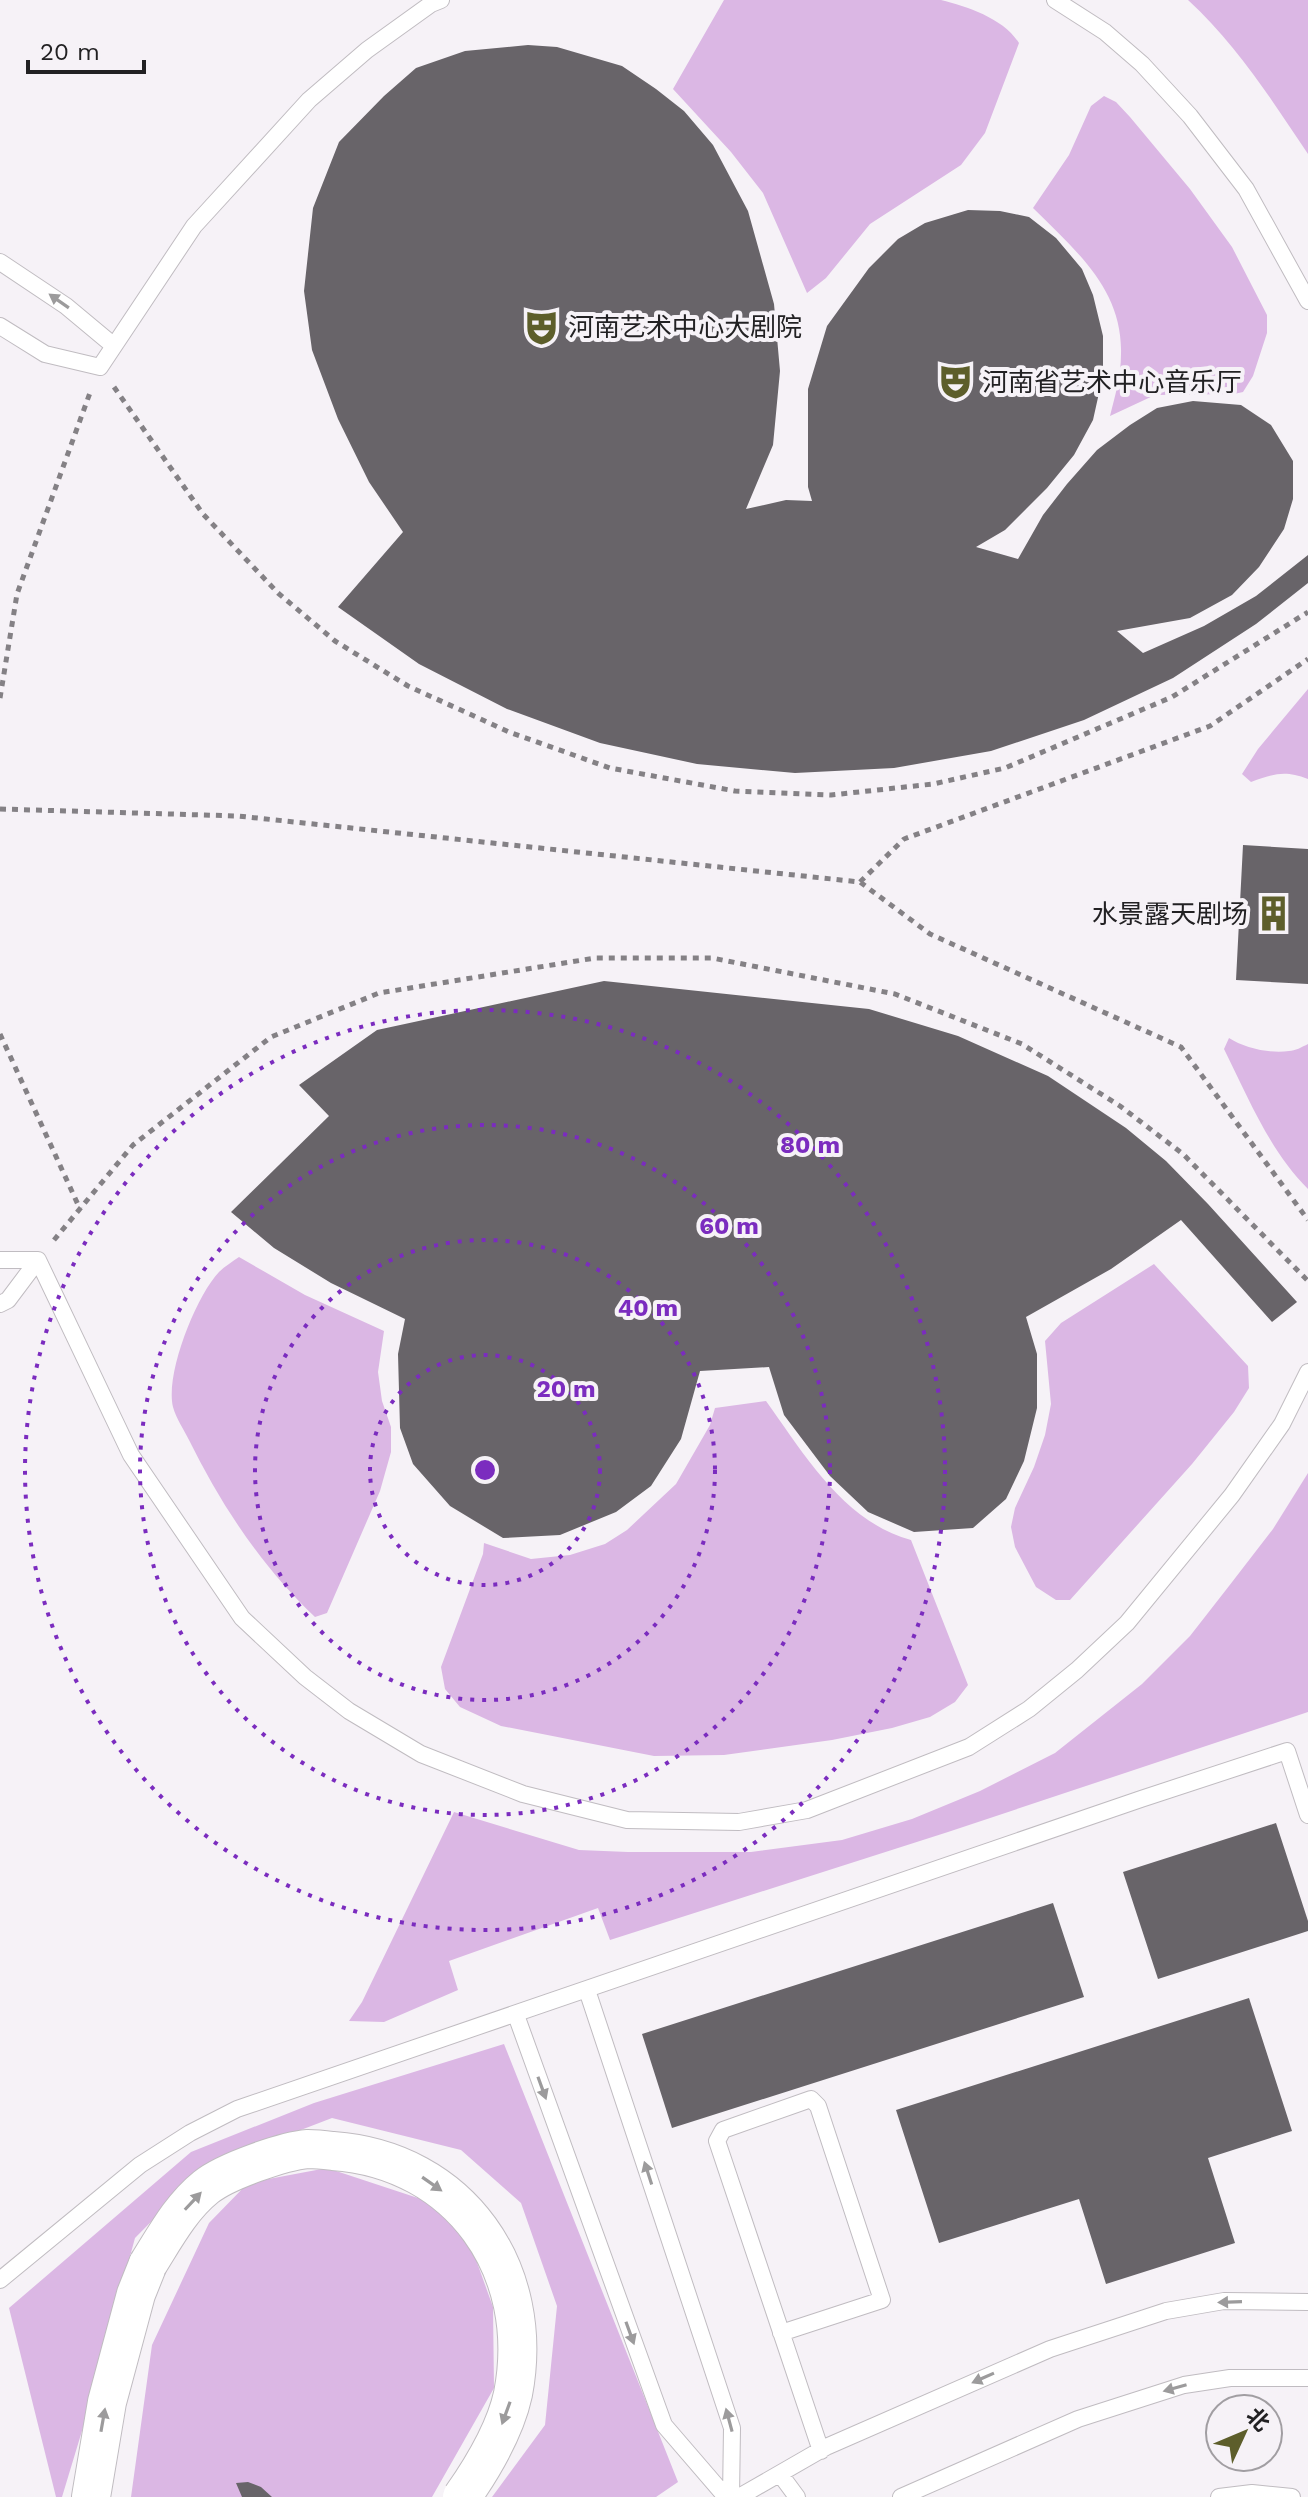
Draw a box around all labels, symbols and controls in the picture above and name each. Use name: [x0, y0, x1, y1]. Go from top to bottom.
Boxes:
scale bar: [28, 24, 144, 74]
text: 20 m: [40, 38, 100, 66]
one-way arrow: [49, 294, 70, 309]
theatre icon: 河南艺术中心大剧院: [523, 308, 561, 346]
place label: 河南艺术中心大剧院: [568, 312, 802, 342]
theatre icon: 河南省艺术中心音乐厅: [937, 363, 975, 401]
place label: 河南省艺术中心音乐厅: [982, 367, 1242, 397]
building icon: 水景露天剧场: [1255, 895, 1293, 933]
place label: 水景露天剧场: [1092, 899, 1248, 929]
text: 80 m: [780, 1131, 840, 1159]
text: 60 m: [699, 1212, 759, 1240]
text: 40 m: [618, 1294, 678, 1322]
text: 20 m: [536, 1375, 596, 1403]
centre of rings: [471, 1456, 499, 1484]
one-way arrow: [536, 2076, 549, 2100]
one-way arrow: [641, 2160, 653, 2184]
one-way arrow: [422, 2176, 443, 2191]
one-way arrow: [184, 2192, 202, 2211]
one-way arrow: [1217, 2296, 1242, 2309]
one-way arrow: [625, 2321, 637, 2345]
one-way arrow: [971, 2372, 995, 2385]
one-way arrow: [1163, 2382, 1187, 2395]
north arrow: [1204, 2393, 1284, 2473]
one-way arrow: [500, 2401, 512, 2425]
text: 北: [1241, 2403, 1275, 2436]
one-way arrow: [98, 2407, 110, 2432]
one-way arrow: [722, 2407, 734, 2432]

